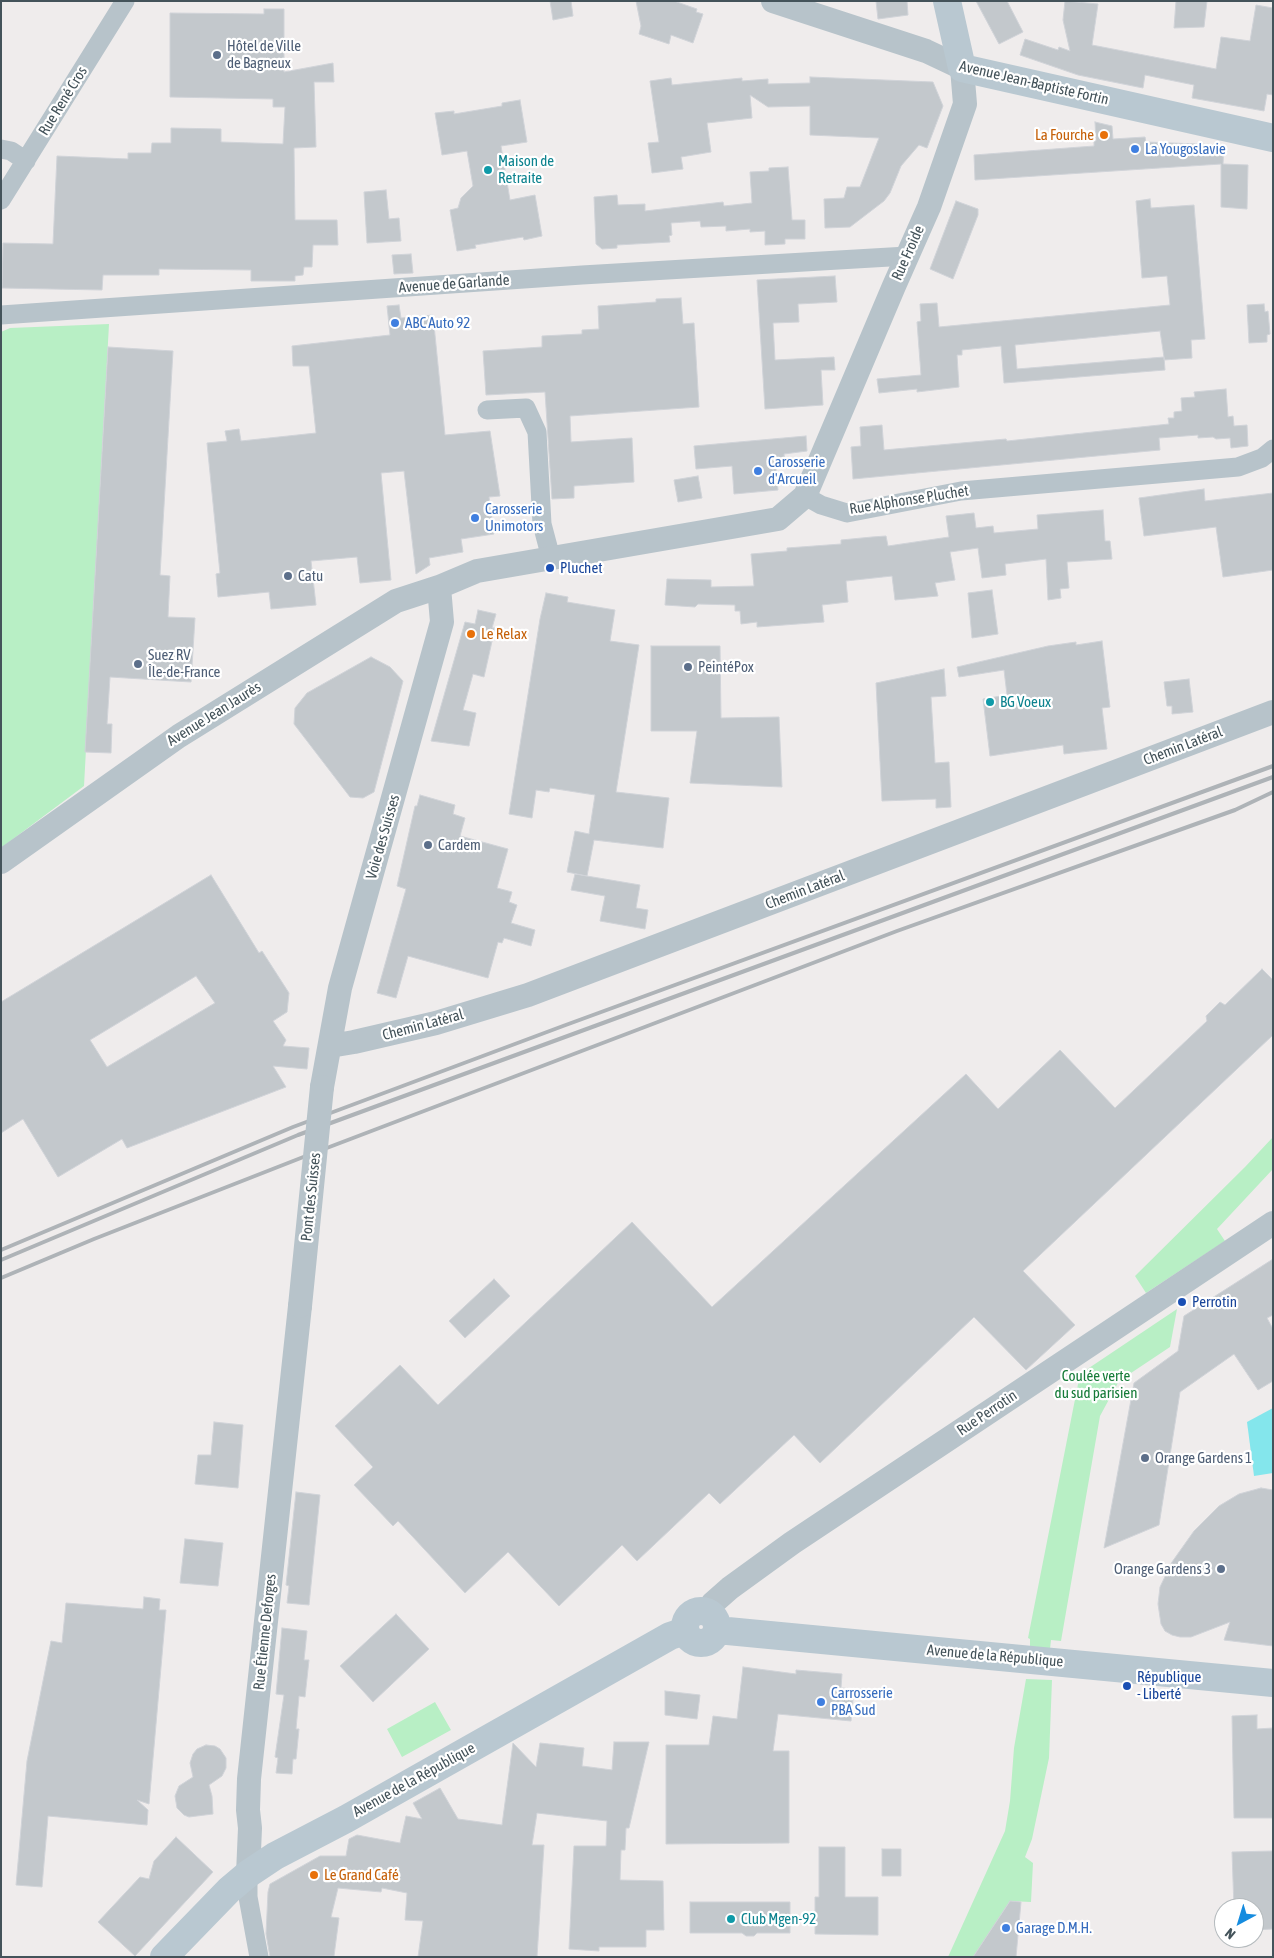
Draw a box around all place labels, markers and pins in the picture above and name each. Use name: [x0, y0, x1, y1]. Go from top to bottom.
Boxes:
place label: Hôtel de Ville de Bagneux: [227, 37, 301, 72]
marker: Hôtel de Ville de Bagneux: [211, 49, 223, 61]
place label: La Fourche: [1035, 126, 1094, 144]
marker: La Fourche: [1098, 129, 1110, 141]
place label: La Yougoslavie: [1145, 140, 1226, 158]
marker: La Yougoslavie: [1129, 143, 1141, 155]
place label: Maison de Retraite: [498, 152, 554, 187]
marker: Maison de Retraite: [482, 164, 494, 176]
place label: ABC Auto 92: [405, 314, 470, 332]
marker: ABC Auto 92: [389, 317, 401, 329]
place label: Carosserie d'Arcueil: [768, 453, 825, 488]
marker: Carosserie d'Arcueil: [752, 465, 764, 477]
place label: Carosserie Unimotors: [485, 500, 543, 535]
marker: Carosserie Unimotors: [469, 512, 481, 524]
place label: Pluchet: [560, 559, 603, 577]
marker: Pluchet: [544, 562, 556, 574]
place label: Catu: [298, 567, 323, 585]
marker: Catu: [282, 570, 294, 582]
place label: Le Relax: [481, 625, 527, 643]
marker: Le Relax: [465, 628, 477, 640]
place label: Suez RV Île-de-France: [148, 646, 220, 681]
marker: Suez RV Île-de-France: [132, 658, 144, 670]
place label: PeintéPox: [698, 658, 754, 676]
marker: PeintéPox: [682, 661, 694, 673]
place label: BG Voeux: [1000, 693, 1051, 711]
marker: BG Voeux: [984, 696, 996, 708]
place label: Cardem: [438, 836, 481, 854]
marker: Cardem: [422, 839, 434, 851]
place label: Perrotin: [1192, 1293, 1237, 1311]
marker: Perrotin: [1176, 1296, 1188, 1308]
place label: Orange Gardens 1: [1155, 1449, 1252, 1467]
marker: Orange Gardens 1: [1139, 1452, 1151, 1464]
place label: Orange Gardens 3: [1114, 1560, 1211, 1578]
marker: Orange Gardens 3: [1215, 1563, 1227, 1575]
place label: République - Liberté: [1137, 1668, 1201, 1703]
marker: République - Liberté: [1121, 1680, 1133, 1692]
place label: Carrosserie PBA Sud: [831, 1684, 893, 1719]
marker: Carrosserie PBA Sud: [815, 1696, 827, 1708]
place label: Le Grand Café: [324, 1866, 399, 1884]
marker: Le Grand Café: [308, 1869, 320, 1881]
place label: Club Mgen-92: [741, 1910, 816, 1928]
marker: Club Mgen-92: [725, 1913, 737, 1925]
place label: Garage D.M.H.: [1016, 1919, 1092, 1937]
marker: Garage D.M.H.: [1000, 1922, 1012, 1934]

